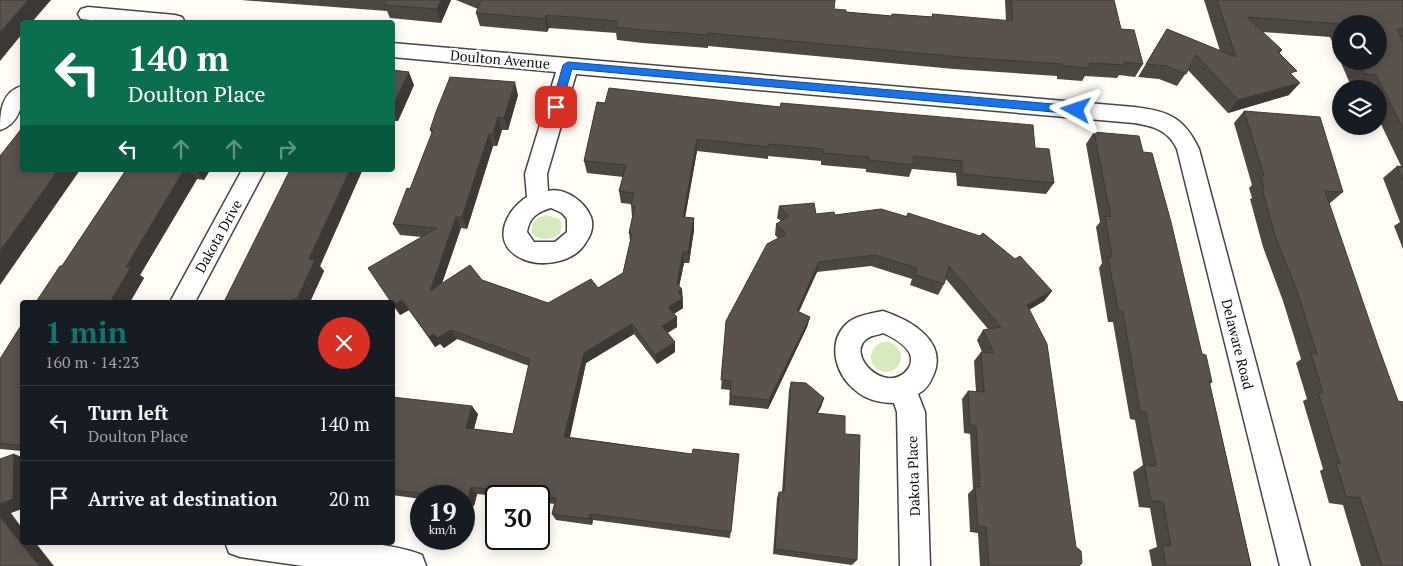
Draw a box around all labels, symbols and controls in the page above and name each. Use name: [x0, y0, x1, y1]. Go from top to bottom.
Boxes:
map controls: [1332, 15, 1387, 135]
button: search: [1332, 15, 1387, 70]
text: 140 m: [128, 35, 229, 81]
icon: left: [45, 40, 110, 105]
street label: Doulton Avenue: [449, 45, 551, 73]
text: Doulton Place: [128, 79, 266, 108]
button: layers: [1332, 80, 1387, 135]
position arrow: [1049, 83, 1101, 135]
pin: [535, 86, 577, 128]
icon: arrive: [542, 93, 570, 121]
icon: left: [114, 135, 142, 163]
icon: ahead: [167, 135, 195, 163]
icon: ahead: [220, 135, 248, 163]
icon: right: [273, 135, 301, 163]
street label: Dakota Drive: [190, 196, 246, 276]
street label: Delaware Road: [1218, 297, 1258, 391]
text: 1 min: [45, 312, 127, 352]
button: close: [318, 317, 370, 369]
text: 160 m · 14:23: [45, 351, 139, 373]
text: Turn left: [88, 400, 169, 425]
icon: left: [45, 409, 73, 437]
text: 140 m: [319, 411, 370, 436]
text: Doulton Place: [88, 425, 188, 447]
street label: Dakota Place: [902, 436, 924, 516]
icon: arrive: [45, 484, 73, 512]
speed limit sign: 30: [485, 485, 550, 550]
text: Arrive at destination: [88, 486, 277, 511]
text: 20 m: [329, 486, 370, 511]
text: 19: [428, 495, 457, 528]
text: km/h: [429, 522, 456, 537]

